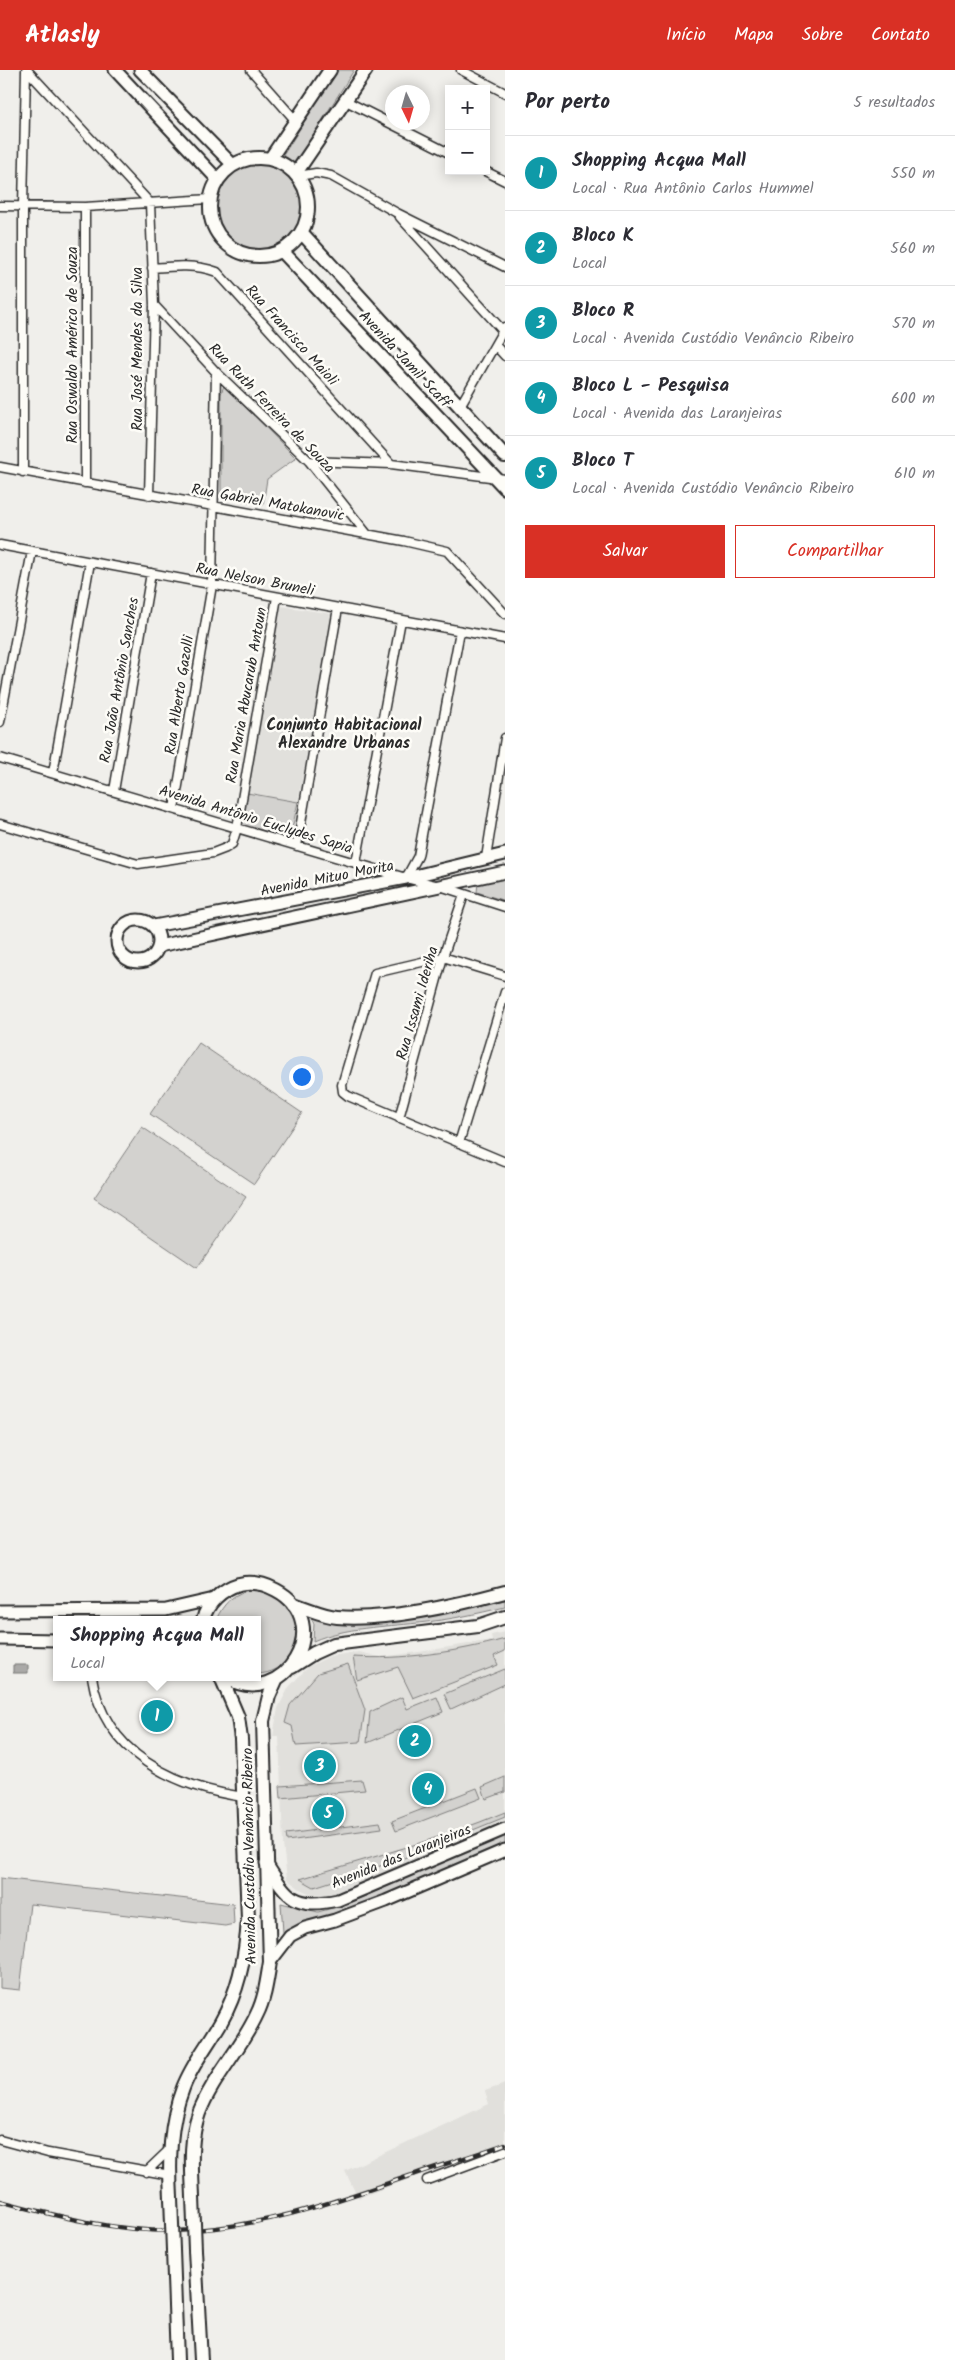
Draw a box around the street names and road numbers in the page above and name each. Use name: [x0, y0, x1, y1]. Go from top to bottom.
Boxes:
street label: Rua Oswaldo Américo de Souza: [61, 246, 85, 444]
street label: Rua José Mendes da Silva: [126, 267, 150, 431]
street label: Rua Francisco Maioli: [239, 280, 344, 393]
street label: Avenida Jamil Scaff: [352, 305, 457, 415]
street label: Rua Ruth Ferreira de Souza: [202, 338, 340, 479]
street label: Rua Gabriel Matokanovic: [189, 478, 347, 528]
street label: Rua Nelson Bruneli: [193, 557, 318, 604]
street label: Rua João Antônio Sanches: [94, 595, 146, 765]
street label: Rua Maria Abucarub Antoun: [220, 605, 274, 785]
street label: Rua Alberto Gazolli: [159, 632, 201, 757]
street label: Avenida Antônio Euclydes Sapia: [156, 779, 355, 861]
street label: Avenida Mituo Morita: [258, 854, 396, 904]
street label: Rua Issami Ideriha: [390, 943, 446, 1063]
street label: Avenida Custódio Venâncio Ribeiro: [236, 1747, 264, 1964]
street label: Avenida das Laranjeiras: [328, 1818, 475, 1896]

